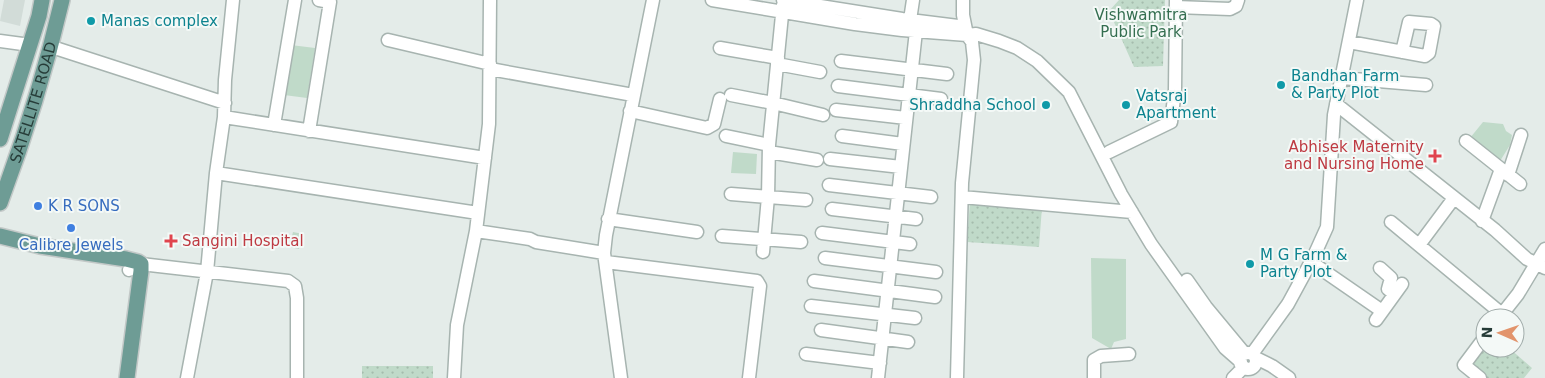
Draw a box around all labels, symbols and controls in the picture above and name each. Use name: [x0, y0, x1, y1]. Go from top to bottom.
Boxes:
park label: Vishwamitra Public Park: [1095, 6, 1187, 41]
place label: Manas complex: [101, 12, 218, 30]
marker: Manas complex: [85, 15, 97, 27]
street label: SATELLITE ROAD: [6, 40, 60, 166]
place label: Bandhan Farm & Party Plot: [1291, 67, 1399, 102]
marker: Bandhan Farm & Party Plot: [1275, 79, 1287, 91]
place label: Vatsraj Apartment: [1136, 87, 1216, 122]
place label: Shraddha School: [909, 96, 1036, 114]
marker: Shraddha School: [1040, 99, 1052, 111]
marker: Vatsraj Apartment: [1120, 99, 1132, 111]
place label: Abhisek Maternity and Nursing Home: [1284, 138, 1424, 173]
marker: Abhisek Maternity and Nursing Home: [1428, 149, 1442, 163]
place label: K R SONS: [48, 197, 120, 215]
marker: K R SONS: [32, 200, 44, 212]
marker: Calibre Jewels: [65, 222, 77, 234]
place label: Sangini Hospital: [182, 232, 304, 250]
marker: Sangini Hospital: [164, 234, 178, 248]
place label: Calibre Jewels: [19, 236, 123, 254]
place label: M G Farm & Party Plot: [1260, 246, 1348, 281]
marker: M G Farm & Party Plot: [1244, 258, 1256, 270]
north arrow: [1475, 308, 1525, 358]
text: N: [1479, 326, 1495, 339]

